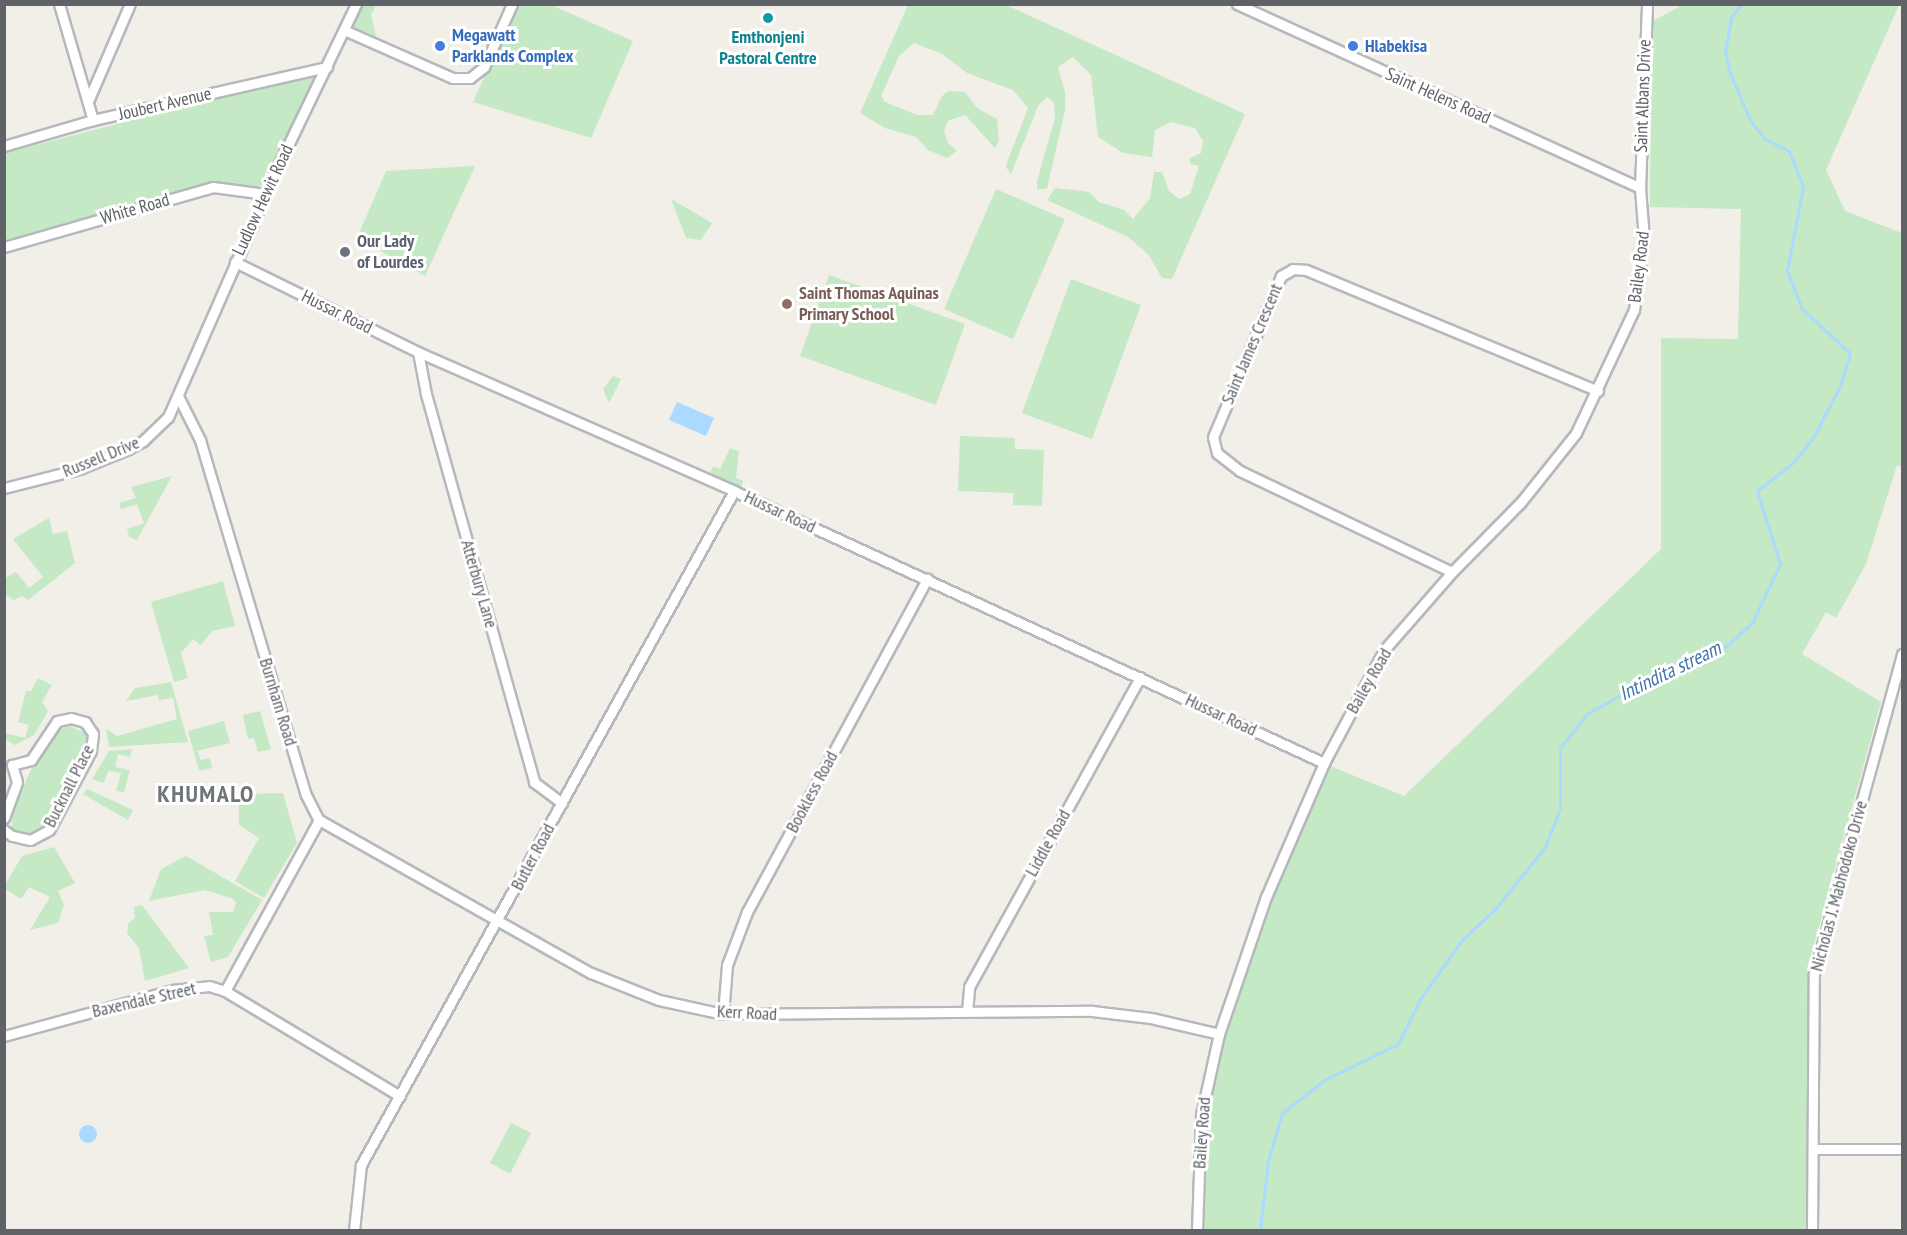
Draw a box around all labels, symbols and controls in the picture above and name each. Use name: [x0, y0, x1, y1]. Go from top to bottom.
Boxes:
marker: Emthonjeni Pastoral Centre: [761, 11, 775, 25]
place label: Megawatt Parklands Complex: [452, 25, 574, 68]
place label: Emthonjeni Pastoral Centre: [719, 27, 817, 70]
place label: Hlabekisa: [1365, 35, 1427, 57]
marker: Megawatt Parklands Complex: [433, 39, 447, 53]
marker: Hlabekisa: [1346, 39, 1360, 53]
street label: Saint Albans Drive: [1630, 39, 1656, 153]
street label: Saint Helens Road: [1382, 63, 1494, 129]
street label: Joubert Avenue: [116, 83, 214, 125]
street label: Ludlow Hewit Road: [228, 141, 298, 259]
street label: White Road: [98, 189, 172, 229]
street label: Bailey Road: [1624, 230, 1654, 304]
place label: Our Lady of Lourdes: [357, 231, 424, 274]
marker: Our Lady of Lourdes: [338, 245, 352, 259]
street label: Saint James Crescent: [1217, 280, 1287, 408]
place label: Saint Thomas Aquinas Primary School: [799, 283, 940, 326]
street label: Hussar Road: [298, 286, 376, 338]
marker: Saint Thomas Aquinas Primary School: [780, 297, 794, 311]
street label: Russell Drive: [59, 432, 143, 482]
street label: Hussar Road: [741, 486, 819, 538]
street label: Atterbury Lane: [456, 537, 502, 631]
water label: Intindita stream: [1615, 636, 1725, 706]
street label: Bailey Road: [1342, 644, 1396, 718]
street label: Burnham Road: [254, 656, 302, 748]
street label: Hussar Road: [1182, 689, 1260, 741]
street label: Bucknall Place: [39, 741, 99, 831]
street label: Bookless Road: [781, 747, 843, 837]
district label: KHUMALO: [157, 780, 255, 808]
street label: Nicholas J. Mabhodoko Drive: [1806, 798, 1872, 974]
street label: Liddle Road: [1021, 806, 1075, 880]
street label: Butler Road: [506, 820, 560, 894]
street label: Baxendale Street: [90, 978, 198, 1022]
street label: Kerr Road: [716, 1001, 778, 1025]
street label: Bailey Road: [1189, 1096, 1215, 1170]

